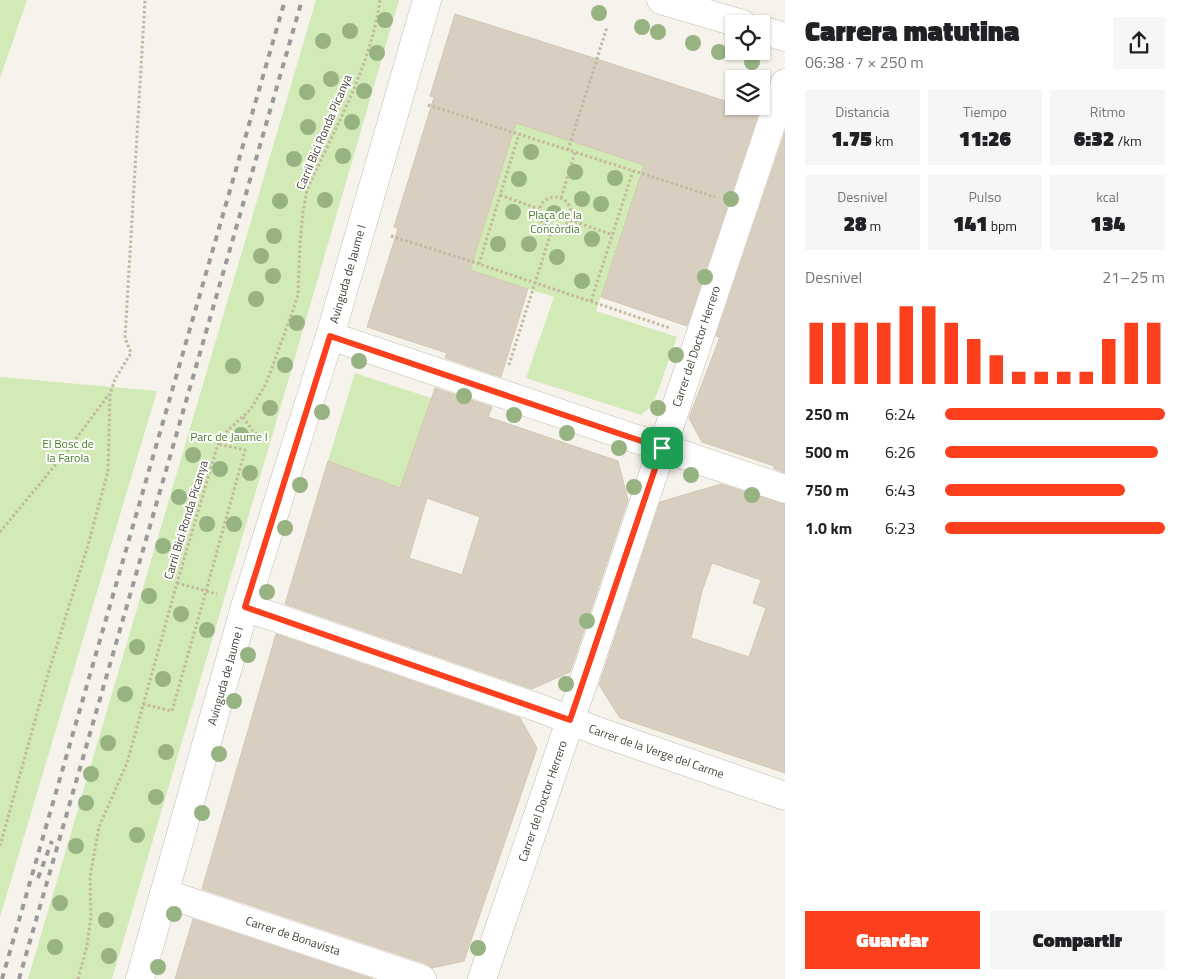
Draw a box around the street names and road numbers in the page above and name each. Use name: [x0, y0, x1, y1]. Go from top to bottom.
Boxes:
street label: Carril Bici Ronda Picanya: [291, 71, 356, 192]
street label: Avinguda de Jaume I: [324, 222, 371, 326]
street label: Carrer del Doctor Herrero: [667, 283, 725, 409]
street label: Carril Bici Ronda Picanya: [158, 458, 213, 582]
street label: Avinguda de Jaume I: [202, 624, 248, 727]
street label: Carrer de la Verge del Carme: [586, 719, 727, 783]
street label: Carrer del Doctor Herrero: [513, 738, 572, 864]
street label: Carrer de Bonavista: [243, 911, 343, 960]

